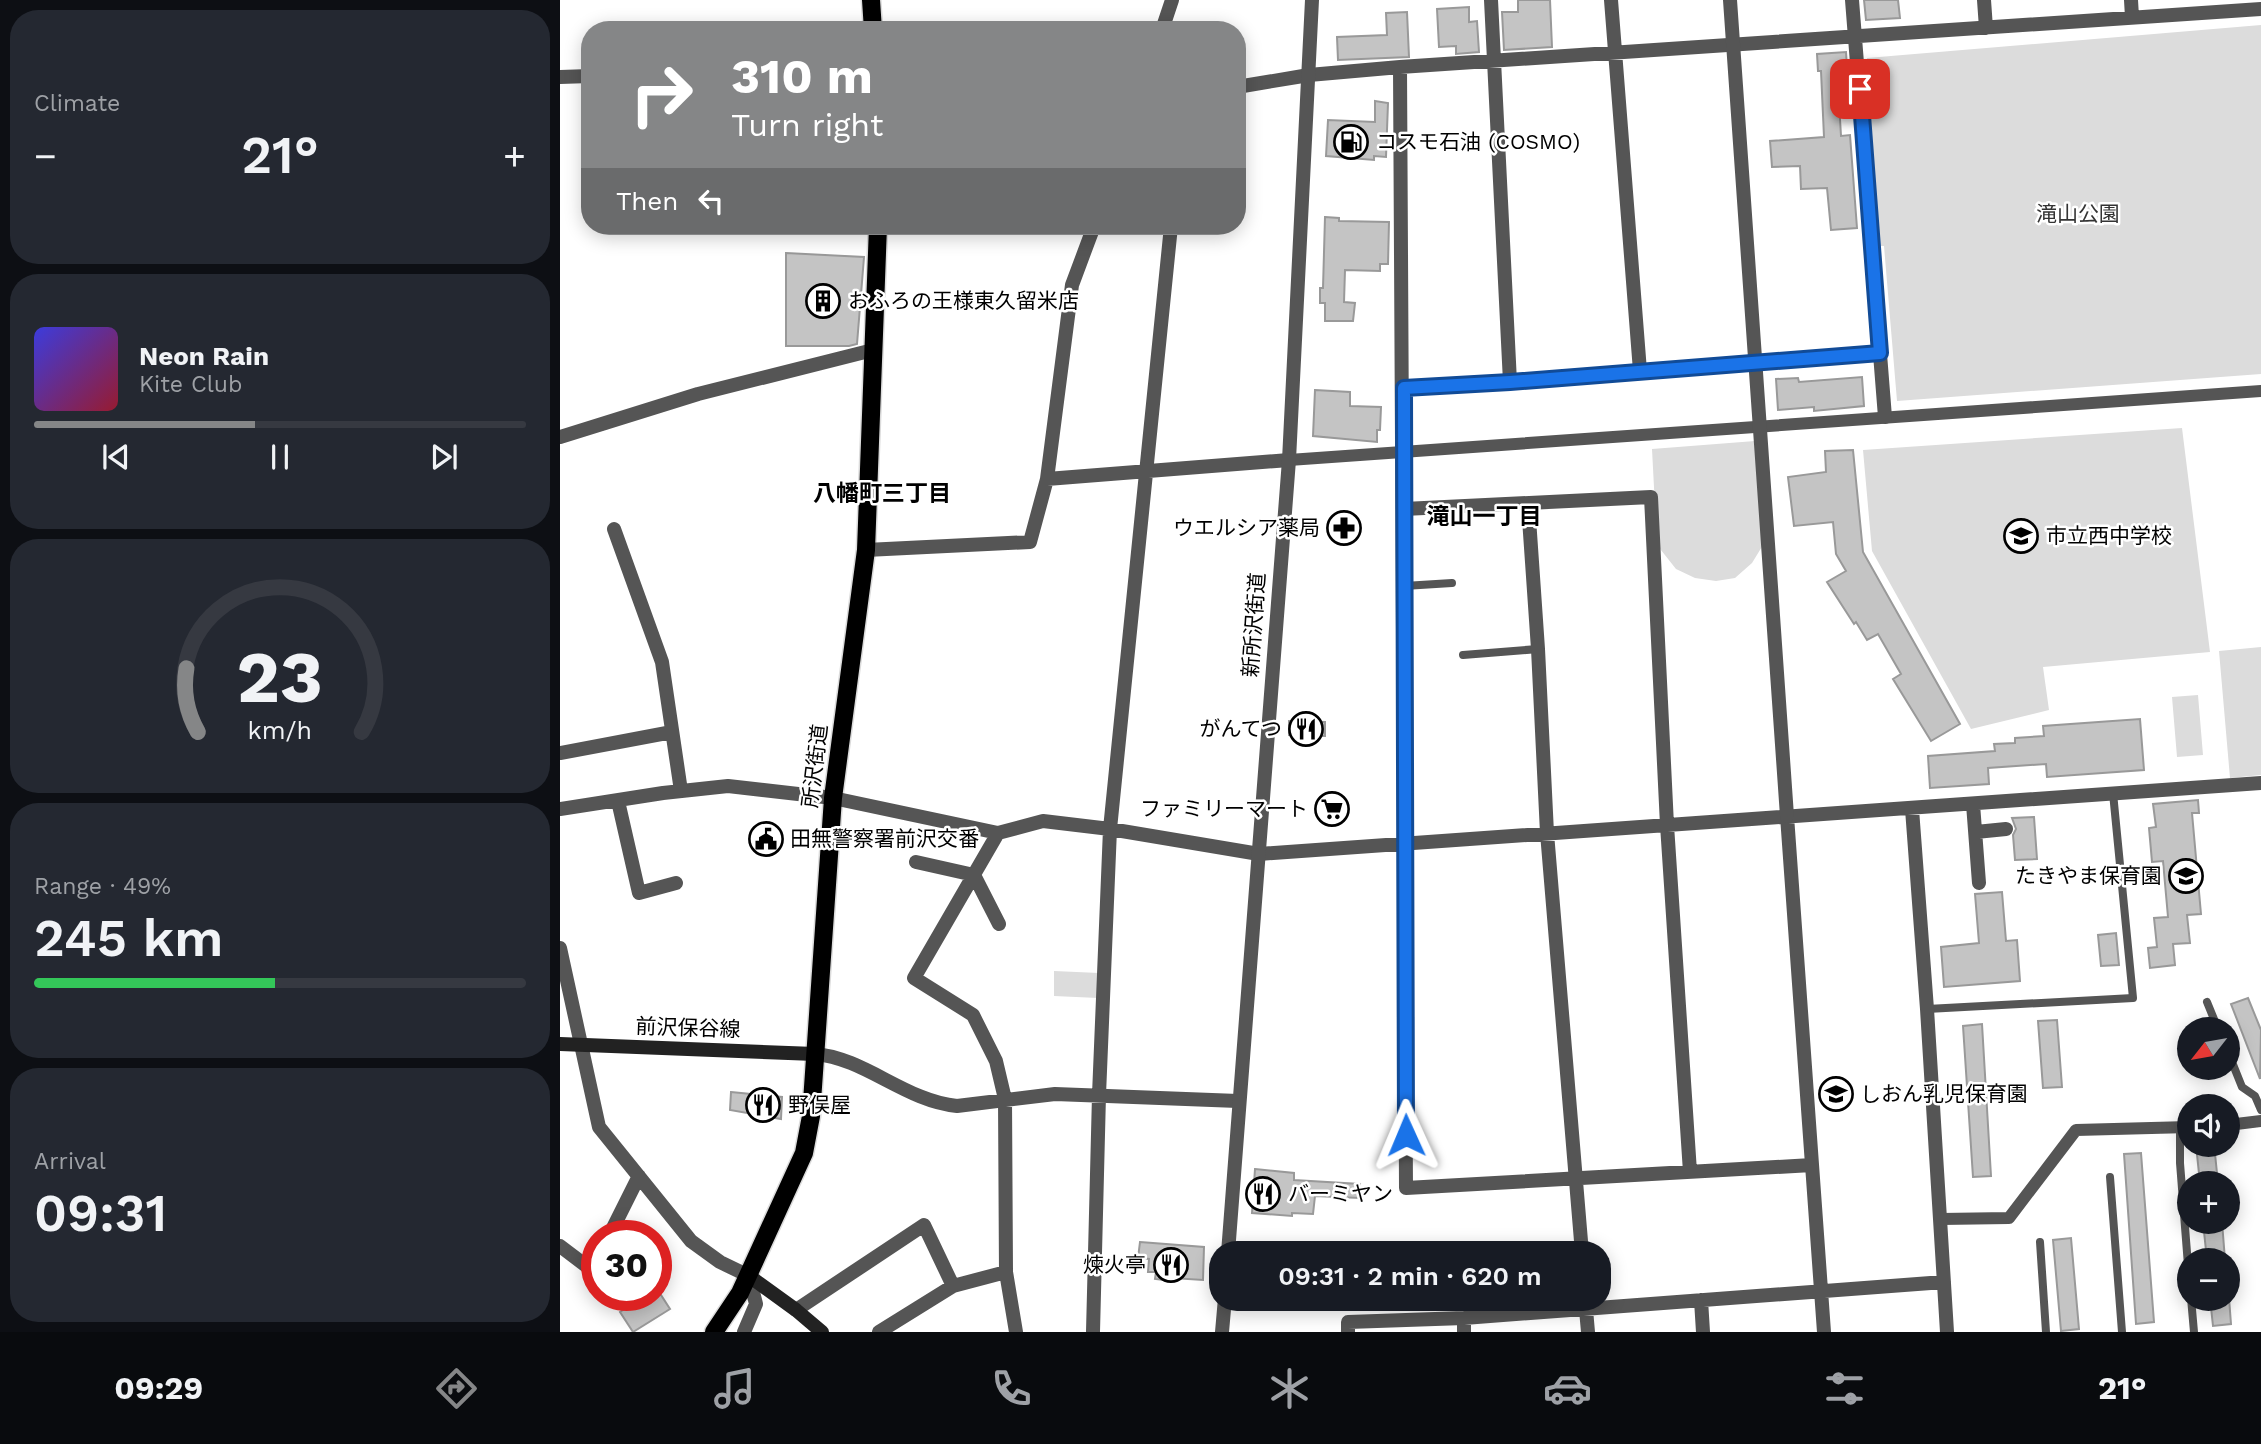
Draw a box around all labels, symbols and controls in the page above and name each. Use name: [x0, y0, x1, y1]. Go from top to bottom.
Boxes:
text: 310 m: [731, 47, 873, 105]
icon: right: [616, 49, 707, 140]
pin: [1830, 59, 1890, 119]
icon: arrive: [1841, 70, 1879, 108]
text: Climate: [34, 90, 120, 117]
text: Turn right: [731, 106, 883, 144]
fuel station icon: コスモ石油 (COSMO): [1332, 123, 1370, 161]
text: 21°: [241, 125, 319, 186]
place label: コスモ石油 (COSMO): [1376, 129, 1580, 154]
text: −: [34, 134, 57, 178]
text: +: [503, 134, 526, 178]
icon: left: [692, 182, 730, 220]
text: Then: [616, 186, 678, 216]
park label: 滝山公園: [2036, 201, 2120, 226]
building icon: おふろの王様東久留米店: [804, 282, 842, 320]
place label: おふろの王様東久留米店: [848, 288, 1079, 313]
text: Neon Rain: [139, 341, 269, 371]
text: Kite Club: [139, 371, 242, 398]
icon: previous: [97, 438, 135, 476]
icon: pause: [261, 438, 299, 476]
icon: next: [425, 438, 463, 476]
district label: 八幡町三丁目: [813, 480, 951, 507]
district label: 滝山一丁目: [1427, 503, 1542, 530]
pharmacy icon: ウエルシア薬局: [1325, 509, 1363, 547]
place label: ウエルシア薬局: [1173, 515, 1320, 540]
school or university icon: 市立西中学校: [2002, 517, 2040, 555]
place label: 市立西中学校: [2046, 523, 2172, 548]
street label: 新所沢街道: [1237, 572, 1270, 678]
text: 23: [237, 634, 323, 720]
restaurant icon: がんてつ: [1287, 710, 1325, 748]
text: km/h: [248, 716, 312, 745]
place label: がんてつ: [1199, 716, 1282, 741]
street label: 所沢街道: [797, 723, 832, 809]
supermarket icon: ファミリーマート: [1313, 790, 1351, 828]
place label: ファミリーマート: [1140, 796, 1308, 821]
public building icon: 田無警察署前沢交番: [747, 820, 785, 858]
place label: 田無警察署前沢交番: [790, 826, 979, 851]
school or university icon: たきやま保育園: [2167, 857, 2205, 895]
place label: たきやま保育園: [2015, 863, 2162, 888]
text: Range · 49%: [34, 873, 171, 900]
text: 245 km: [34, 908, 223, 969]
street label: 前沢保谷線: [635, 1013, 741, 1042]
north arrow: [2177, 1017, 2240, 1080]
map controls: [2177, 1017, 2240, 1311]
school or university icon: しおん乳児保育園: [1817, 1075, 1855, 1113]
place label: しおん乳児保育園: [1860, 1081, 2028, 1106]
restaurant icon: 野俣屋: [744, 1086, 782, 1124]
place label: 野俣屋: [788, 1092, 851, 1117]
button: sound: [2177, 1094, 2240, 1157]
position arrow: [1369, 1098, 1443, 1172]
text: Arrival: [34, 1148, 106, 1175]
button: +: [2177, 1171, 2240, 1234]
restaurant icon: バーミヤン: [1244, 1175, 1282, 1213]
place label: バーミヤン: [1288, 1181, 1393, 1206]
text: 09:31: [34, 1183, 167, 1244]
speed limit sign: 30: [581, 1220, 672, 1311]
restaurant icon: 煉火亭: [1152, 1246, 1190, 1284]
button: −: [2177, 1248, 2240, 1311]
place label: 煉火亭: [1083, 1252, 1146, 1277]
text: 09:31 · 2 min · 620 m: [1278, 1261, 1542, 1291]
icon: directions: [432, 1364, 481, 1413]
icon: music: [710, 1364, 759, 1413]
icon: phone: [987, 1364, 1036, 1413]
icon: climate: [1265, 1364, 1314, 1413]
icon: car: [1543, 1364, 1592, 1413]
icon: filters: [1820, 1364, 1869, 1413]
text: 09:29: [114, 1369, 203, 1407]
text: 21°: [2098, 1369, 2147, 1407]

